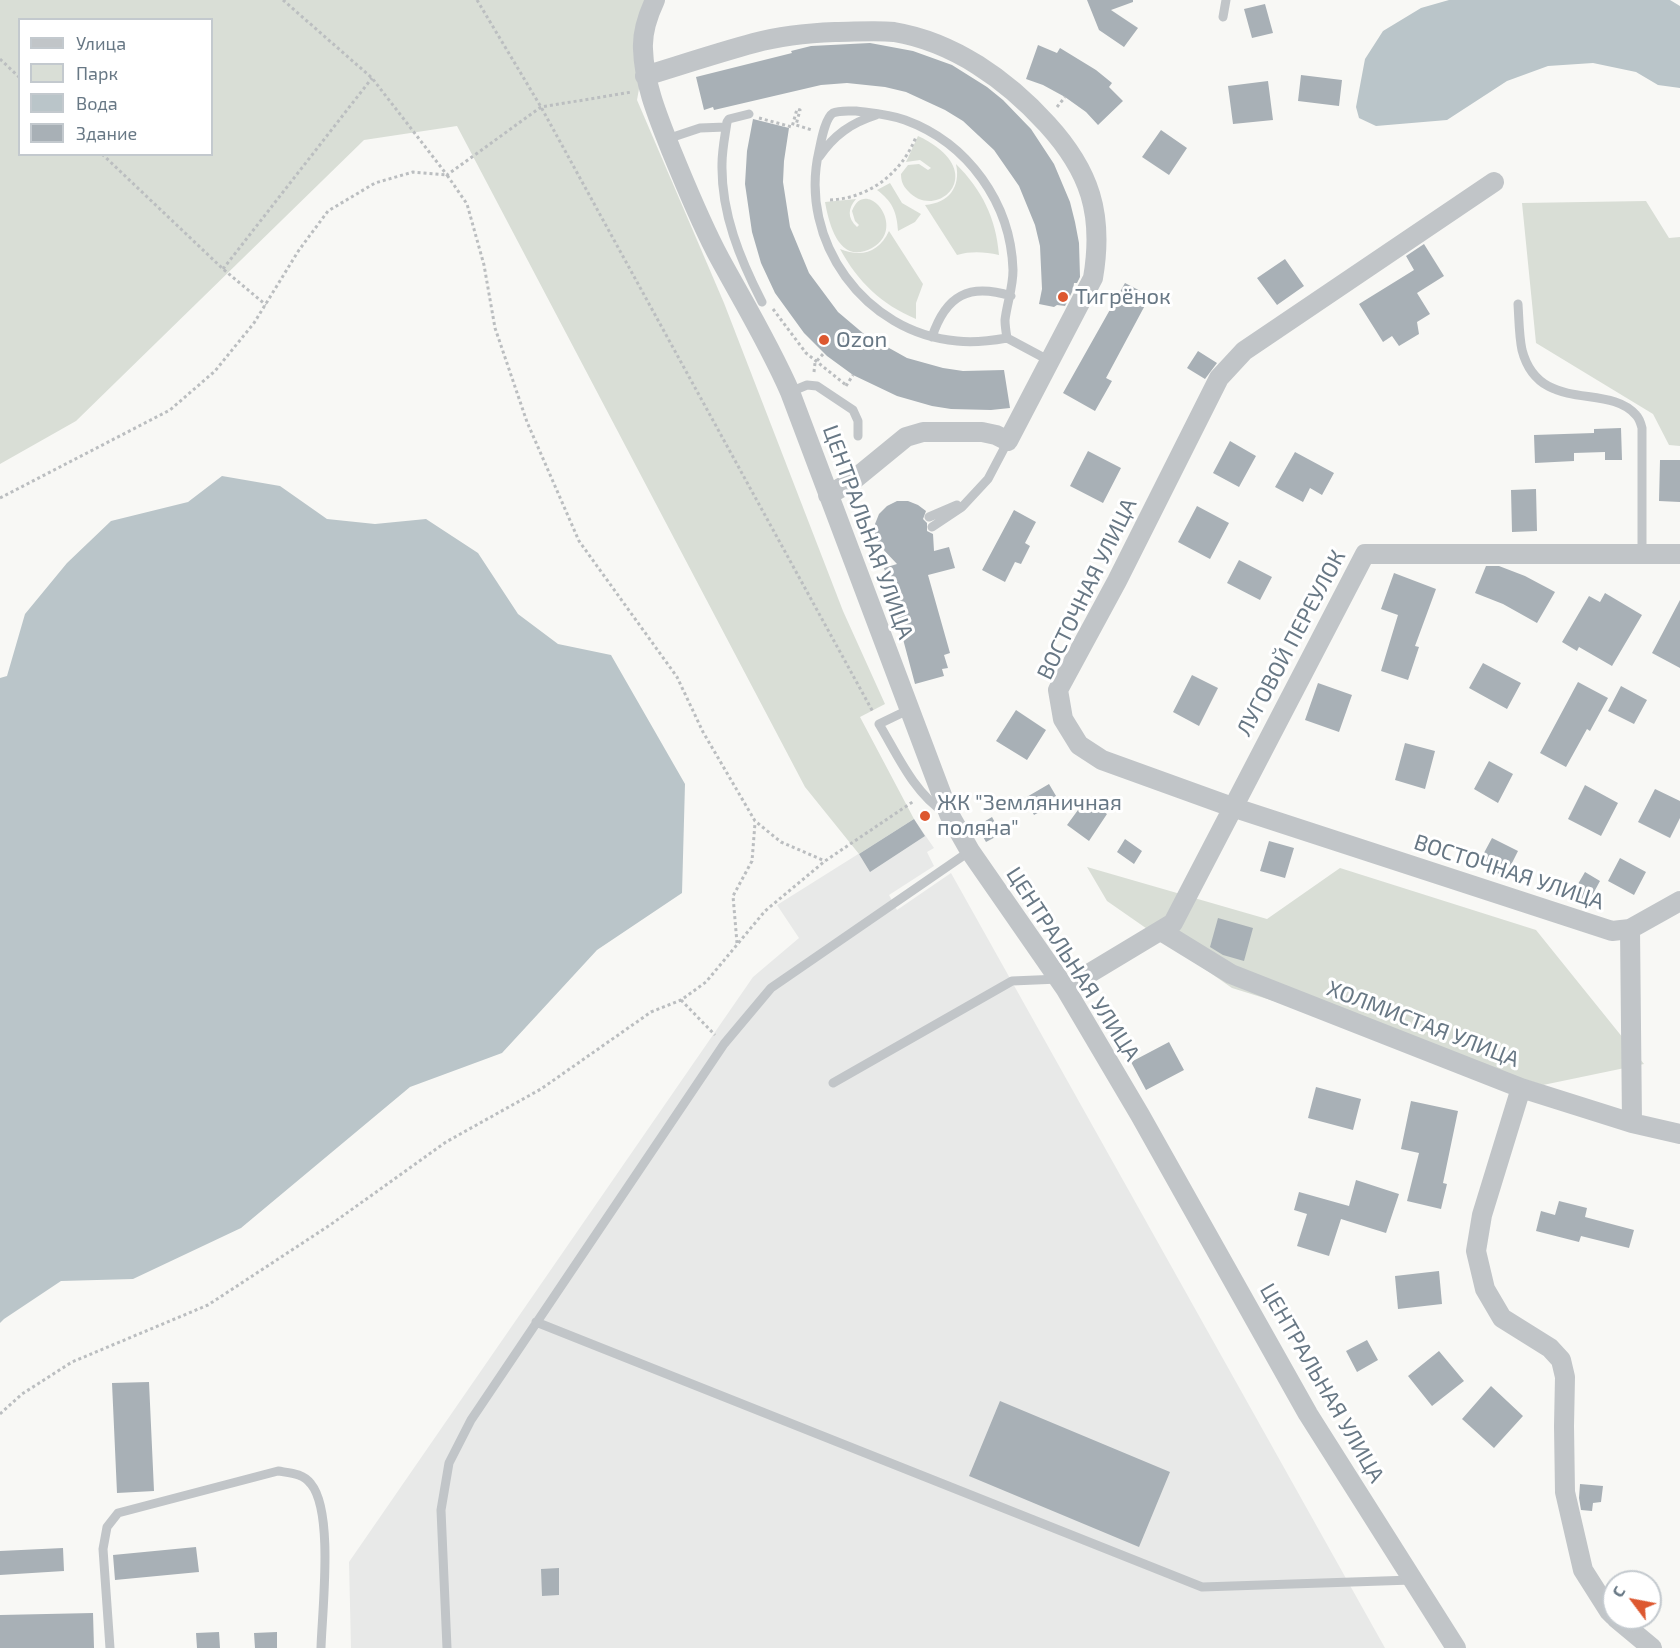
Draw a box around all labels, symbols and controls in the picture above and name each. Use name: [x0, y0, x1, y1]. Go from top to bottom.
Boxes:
legend: [18, 18, 213, 156]
text: Улица: [76, 32, 126, 54]
text: Парк: [76, 62, 118, 84]
text: Вода: [76, 92, 118, 114]
text: Здание: [76, 122, 137, 144]
place label: Тигрёнок: [1075, 284, 1171, 310]
marker: Тигрёнок: [1056, 290, 1070, 304]
place label: Ozon: [836, 327, 887, 353]
marker: Ozon: [817, 333, 831, 347]
street label: ЦЕНТРАЛЬНАЯ УЛИЦА: [817, 421, 919, 643]
street label: ВОСТОЧНАЯ УЛИЦА: [1032, 494, 1142, 684]
street label: ЛУГОВОЙ ПЕРЕУЛОК: [1231, 545, 1351, 741]
place label: ЖК "Земляничная поляна": [937, 790, 1122, 842]
marker: ЖК "Земляничная поляна": [918, 809, 932, 823]
street label: ВОСТОЧНАЯ УЛИЦА: [1411, 829, 1607, 915]
street label: ЦЕНТРАЛЬНАЯ УЛИЦА: [1000, 862, 1146, 1066]
street label: ХОЛМИСТАЯ УЛИЦА: [1323, 975, 1523, 1073]
street label: ЦЕНТРАЛЬНАЯ УЛИЦА: [1254, 1279, 1390, 1487]
north arrow: [1602, 1570, 1662, 1630]
text: С: [1607, 1582, 1629, 1600]

